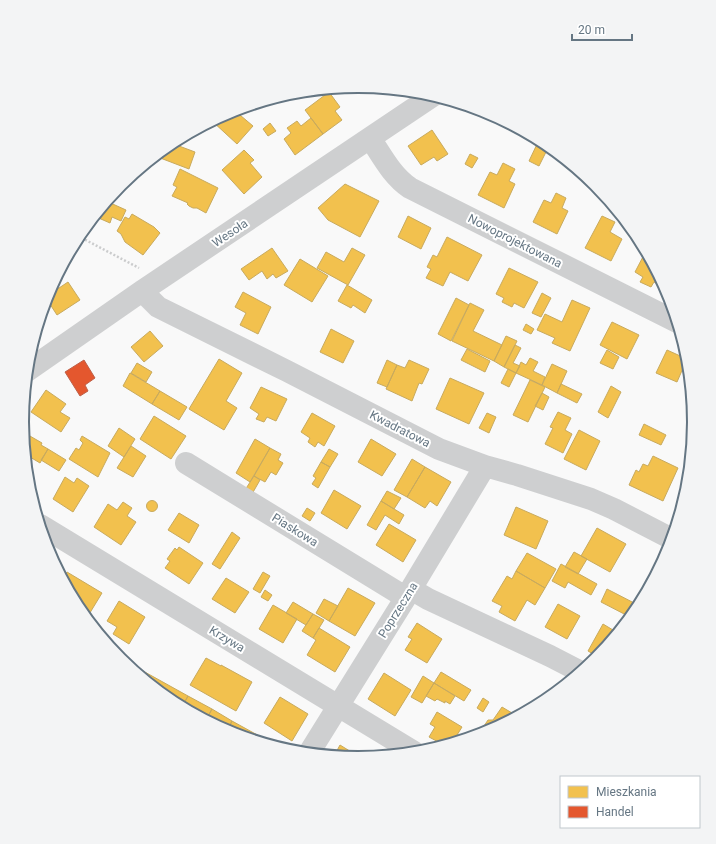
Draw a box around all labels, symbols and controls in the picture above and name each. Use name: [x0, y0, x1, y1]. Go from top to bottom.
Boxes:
scale bar: [572, 16, 632, 42]
text: 20 m: [578, 23, 605, 37]
street label: Nowoprojektowana: [466, 211, 564, 271]
street label: Wesoła: [210, 216, 250, 250]
street label: Kwadratowa: [367, 408, 433, 450]
street label: Piaskowa: [269, 510, 321, 550]
street label: Poprzeczna: [375, 580, 421, 640]
street label: Krzywa: [207, 623, 247, 655]
legend: [560, 776, 700, 828]
text: Mieszkania: [596, 785, 657, 799]
text: Handel: [596, 805, 634, 819]

